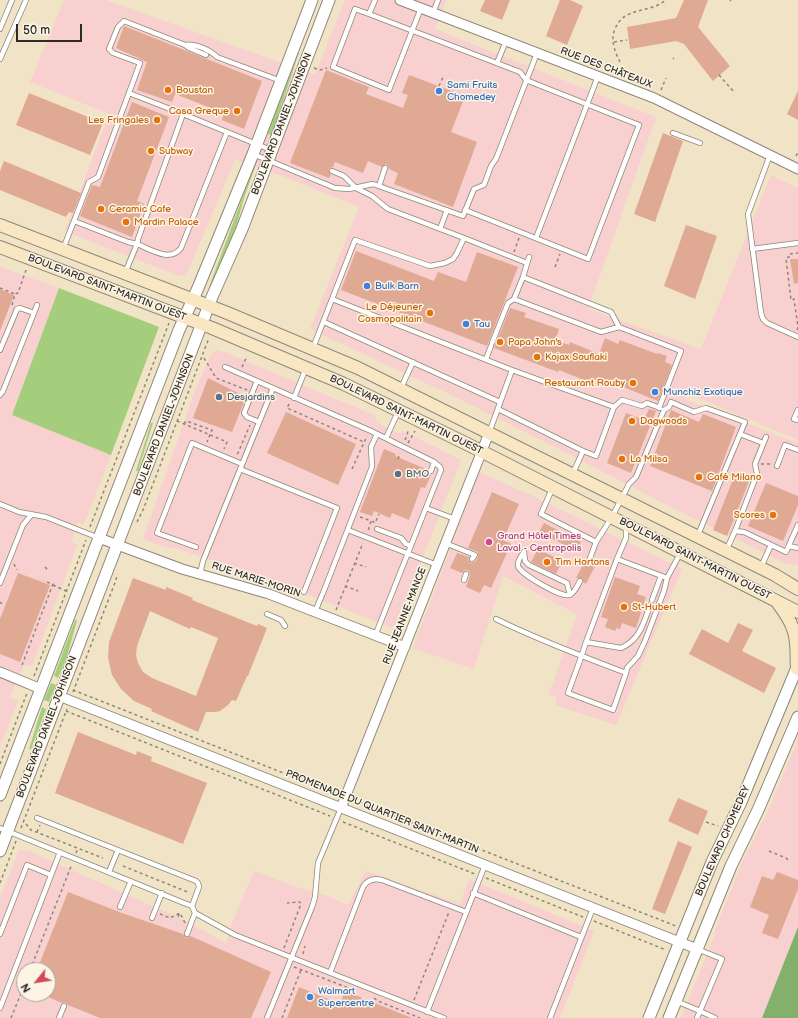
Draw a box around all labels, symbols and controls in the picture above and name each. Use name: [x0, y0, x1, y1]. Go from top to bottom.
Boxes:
scale bar: [18, 16, 84, 42]
text: 50 m: [23, 23, 50, 38]
street label: RUE DES CHÂTEAUX: [558, 45, 654, 91]
street label: BOULEVARD DANIEL-JOHNSON: [249, 51, 315, 197]
place label: Sami Fruits Chomedey: [447, 79, 497, 102]
place label: Boustan: [176, 84, 213, 96]
marker: Boustan: [163, 85, 173, 95]
marker: Sami Fruits Chomedey: [434, 86, 444, 96]
place label: Casa Greque: [169, 105, 229, 117]
marker: Casa Greque: [232, 106, 242, 116]
place label: Les Fringales: [88, 114, 149, 126]
marker: Les Fringales: [152, 115, 162, 125]
place label: Subway: [159, 145, 193, 157]
marker: Subway: [146, 146, 156, 156]
place label: Ceramic Cafe: [109, 203, 171, 215]
marker: Ceramic Cafe: [96, 204, 106, 214]
place label: Mardin Palace: [134, 216, 199, 228]
marker: Mardin Palace: [121, 217, 131, 227]
street label: BOULEVARD SAINT-MARTIN OUEST: [26, 252, 188, 324]
place label: Bulk Barn: [375, 280, 419, 292]
marker: Bulk Barn: [362, 281, 372, 291]
place label: Le Déjeuner Cosmopolitain: [358, 301, 422, 324]
marker: Le Déjeuner Cosmopolitain: [425, 308, 435, 318]
place label: Tau: [474, 318, 490, 330]
marker: Tau: [461, 319, 471, 329]
place label: Papa John's: [508, 336, 562, 348]
marker: Papa John's: [495, 337, 505, 347]
place label: Kojax Souflaki: [545, 351, 607, 363]
street label: BOULEVARD DANIEL-JOHNSON: [131, 352, 197, 498]
marker: Kojax Souflaki: [532, 352, 542, 362]
street label: BOULEVARD SAINT-MARTIN OUEST: [327, 373, 485, 457]
place label: Restaurant Rouby: [544, 377, 625, 389]
marker: Restaurant Rouby: [628, 378, 638, 388]
place label: Munchiz Exotique: [663, 386, 743, 398]
marker: Munchiz Exotique: [650, 387, 660, 397]
place label: Desjardins: [227, 391, 275, 403]
marker: Desjardins: [214, 392, 224, 402]
place label: Dagwoods: [640, 415, 687, 427]
marker: Dagwoods: [627, 416, 637, 426]
place label: La Milsa: [630, 453, 668, 465]
marker: La Milsa: [617, 454, 627, 464]
place label: BMO: [406, 468, 429, 480]
marker: BMO: [393, 469, 403, 479]
place label: Café Milano: [707, 471, 761, 483]
marker: Café Milano: [694, 472, 704, 482]
place label: Scores: [734, 509, 765, 521]
marker: Scores: [768, 510, 778, 520]
street label: BOULEVARD SAINT-MARTIN OUEST: [617, 515, 773, 603]
place label: Grand Hôtel Times Laval - Centropolis: [497, 530, 582, 554]
marker: Grand Hôtel Times Laval - Centropolis: [484, 537, 494, 547]
place label: Tim Hortons: [555, 556, 610, 568]
marker: Tim Hortons: [542, 557, 552, 567]
street label: RUE MARIE-MORIN: [210, 560, 302, 600]
street label: RUE JEANNE-MANCE: [381, 566, 429, 666]
place label: St-Hubert: [632, 601, 676, 613]
marker: St-Hubert: [619, 602, 629, 612]
street label: BOULEVARD DANIEL-JOHNSON: [14, 654, 80, 800]
street label: PROMENADE DU QUARTIER SAINT-MARTIN: [284, 768, 480, 856]
street label: BOULEVARD CHOMEDEY: [693, 784, 753, 898]
north arrow: [16, 962, 56, 1002]
text: N: [18, 981, 34, 995]
place label: Walmart Supercentre: [318, 985, 374, 1008]
marker: Walmart Supercentre: [305, 992, 315, 1002]

